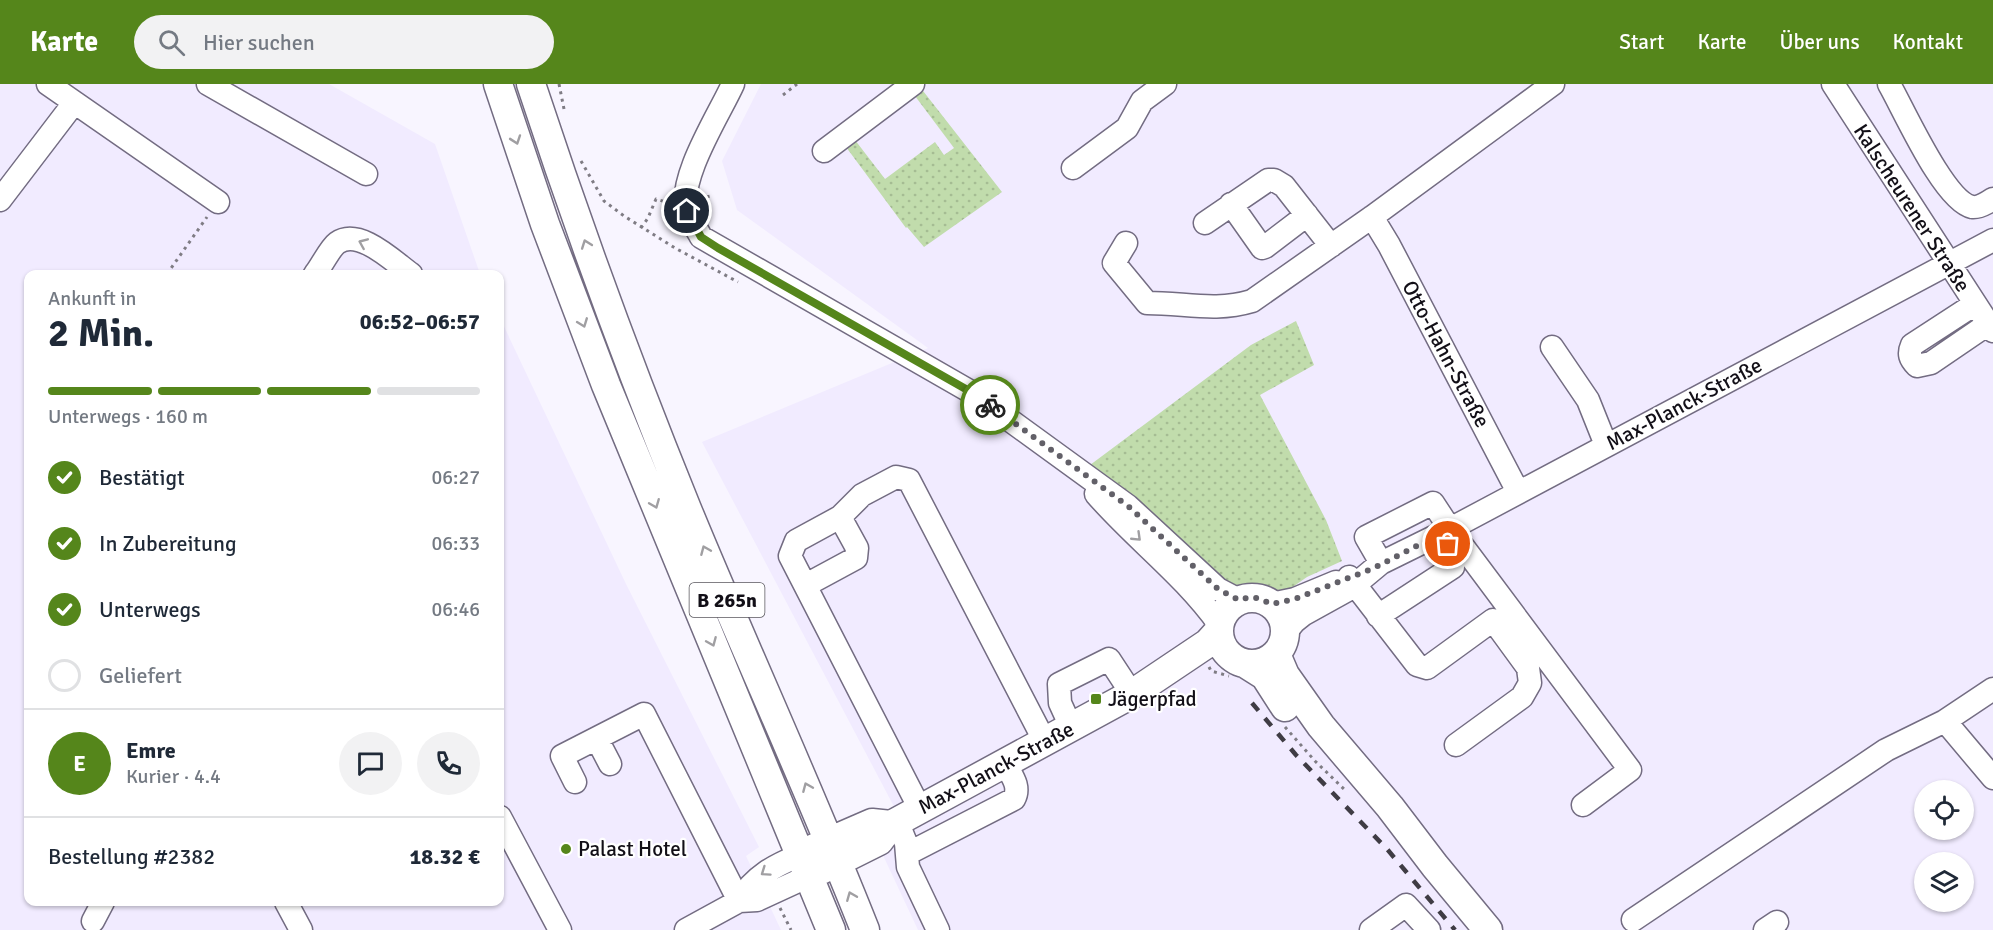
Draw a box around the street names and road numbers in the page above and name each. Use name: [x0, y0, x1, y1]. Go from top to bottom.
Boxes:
street label: Kalscheurener Straße: [1848, 119, 1976, 297]
street label: Otto-Hahn-Straße: [1396, 276, 1496, 432]
street label: Max-Planck-Straße: [1602, 352, 1766, 456]
road number: B 265n: [690, 583, 764, 617]
street label: Max-Planck-Straße: [914, 716, 1078, 820]

